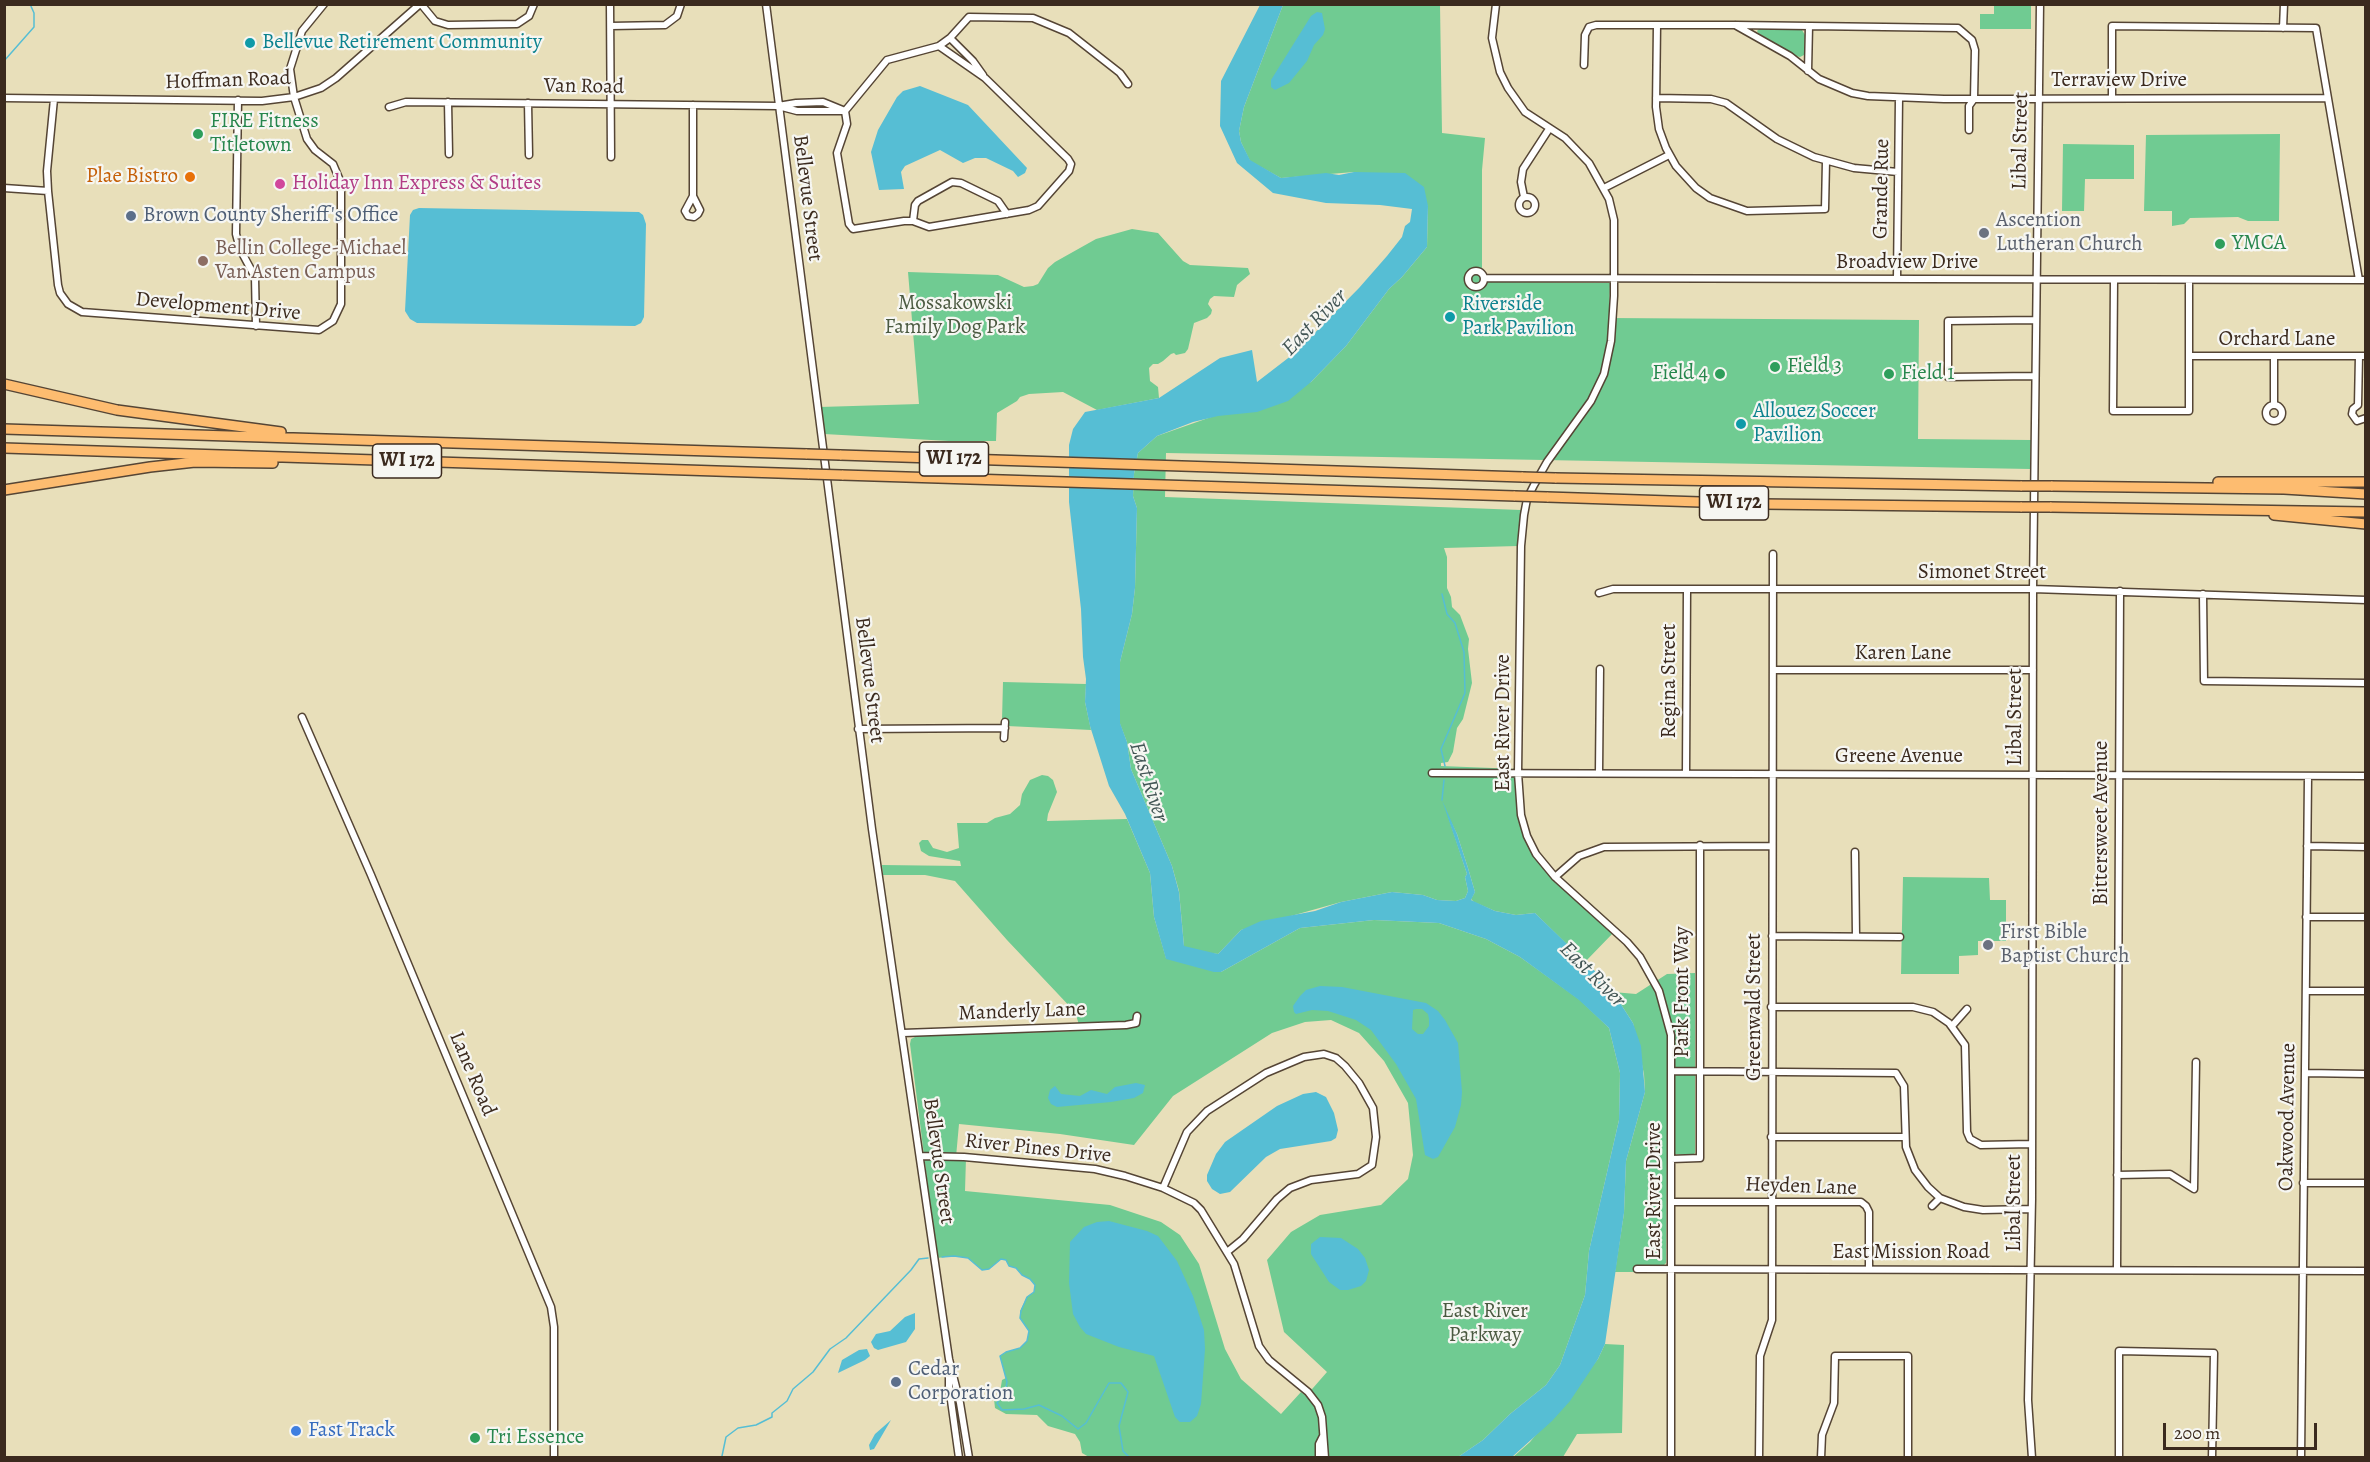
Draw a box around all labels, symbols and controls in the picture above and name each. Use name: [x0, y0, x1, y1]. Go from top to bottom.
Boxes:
place label: Bellevue Retirement Community: [262, 30, 542, 56]
marker: Bellevue Retirement Community: [243, 36, 257, 50]
street label: Hoffman Road: [165, 66, 291, 96]
street label: Terraview Drive: [2051, 68, 2187, 94]
street label: Van Road: [544, 74, 624, 100]
street label: Libal Street: [2008, 92, 2034, 190]
place label: FIRE Fitness Titletown: [210, 109, 319, 159]
marker: FIRE Fitness Titletown: [191, 127, 205, 141]
street label: Bellevue Street: [787, 133, 827, 263]
street label: Grande Rue: [1869, 139, 1895, 239]
place label: Plae Bistro: [86, 164, 178, 190]
marker: Plae Bistro: [183, 170, 197, 184]
place label: Holiday Inn Express & Suites: [292, 171, 541, 197]
marker: Holiday Inn Express & Suites: [273, 177, 287, 191]
place label: Brown County Sheriff's Office: [143, 203, 398, 229]
place label: Ascention Lutheran Church: [1996, 208, 2143, 258]
marker: Brown County Sheriff's Office: [124, 209, 138, 223]
marker: Ascention Lutheran Church: [1977, 226, 1991, 240]
place label: YMCA: [2232, 231, 2286, 257]
place label: Bellin College-Michael Van Asten Campus: [215, 236, 406, 286]
marker: YMCA: [2213, 237, 2227, 251]
street label: Broadview Drive: [1836, 250, 1978, 276]
marker: Bellin College-Michael Van Asten Campus: [196, 254, 210, 268]
water label: East River: [1277, 284, 1353, 362]
street label: Development Drive: [134, 287, 302, 327]
park label: Mossakowski Family Dog Park: [885, 291, 1025, 341]
place label: Riverside Park Pavilion: [1462, 292, 1574, 342]
marker: Riverside Park Pavilion: [1443, 310, 1457, 324]
street label: Orchard Lane: [2219, 327, 2335, 353]
place label: Field 3: [1787, 354, 1842, 380]
marker: Field 3: [1768, 360, 1782, 374]
place label: Field 4: [1652, 361, 1708, 387]
place label: Field 1: [1901, 361, 1954, 387]
marker: Field 4: [1713, 367, 1727, 381]
marker: Field 1: [1882, 367, 1896, 381]
place label: Allouez Soccer Pavilion: [1753, 399, 1876, 449]
marker: Allouez Soccer Pavilion: [1734, 417, 1748, 431]
road number: WI 172: [920, 442, 988, 476]
road number: WI 172: [372, 444, 442, 478]
road number: WI 172: [1700, 486, 1768, 520]
street label: Simonet Street: [1918, 560, 2046, 586]
street label: Bellevue Street: [849, 615, 889, 745]
street label: Regina Street: [1657, 624, 1683, 738]
street label: Karen Lane: [1854, 641, 1952, 667]
street label: East River Drive: [1491, 654, 1517, 792]
street label: Libal Street: [2003, 668, 2029, 766]
water label: East River: [1123, 739, 1173, 825]
street label: Bittersweet Avenue: [2089, 741, 2115, 905]
street label: Greene Avenue: [1835, 744, 1963, 770]
place label: First Bible Baptist Church: [2000, 920, 2129, 970]
street label: Park Front Way: [1670, 926, 1696, 1058]
street label: Greenwald Street: [1742, 933, 1768, 1081]
water label: East River: [1554, 937, 1630, 1013]
marker: First Bible Baptist Church: [1981, 938, 1995, 952]
street label: Manderly Lane: [958, 997, 1086, 1027]
street label: Lane Road: [443, 1028, 501, 1120]
street label: Oakwood Avenue: [2274, 1043, 2302, 1191]
street label: Bellevue Street: [917, 1096, 959, 1226]
street label: East River Drive: [1642, 1122, 1668, 1260]
street label: River Pines Drive: [964, 1129, 1112, 1169]
street label: Libal Street: [2002, 1154, 2028, 1252]
street label: Heyden Lane: [1745, 1172, 1857, 1202]
street label: East Mission Road: [1832, 1240, 1990, 1266]
park label: East River Parkway: [1442, 1299, 1528, 1349]
place label: Cedar Corporation: [908, 1357, 1013, 1407]
marker: Cedar Corporation: [889, 1375, 903, 1389]
scale bar: [2166, 1411, 2320, 1449]
place label: Fast Track: [308, 1418, 395, 1444]
text: 200 m: [2174, 1421, 2220, 1445]
marker: Fast Track: [289, 1424, 303, 1438]
place label: Tri Essence: [487, 1425, 584, 1451]
marker: Tri Essence: [468, 1431, 482, 1445]

